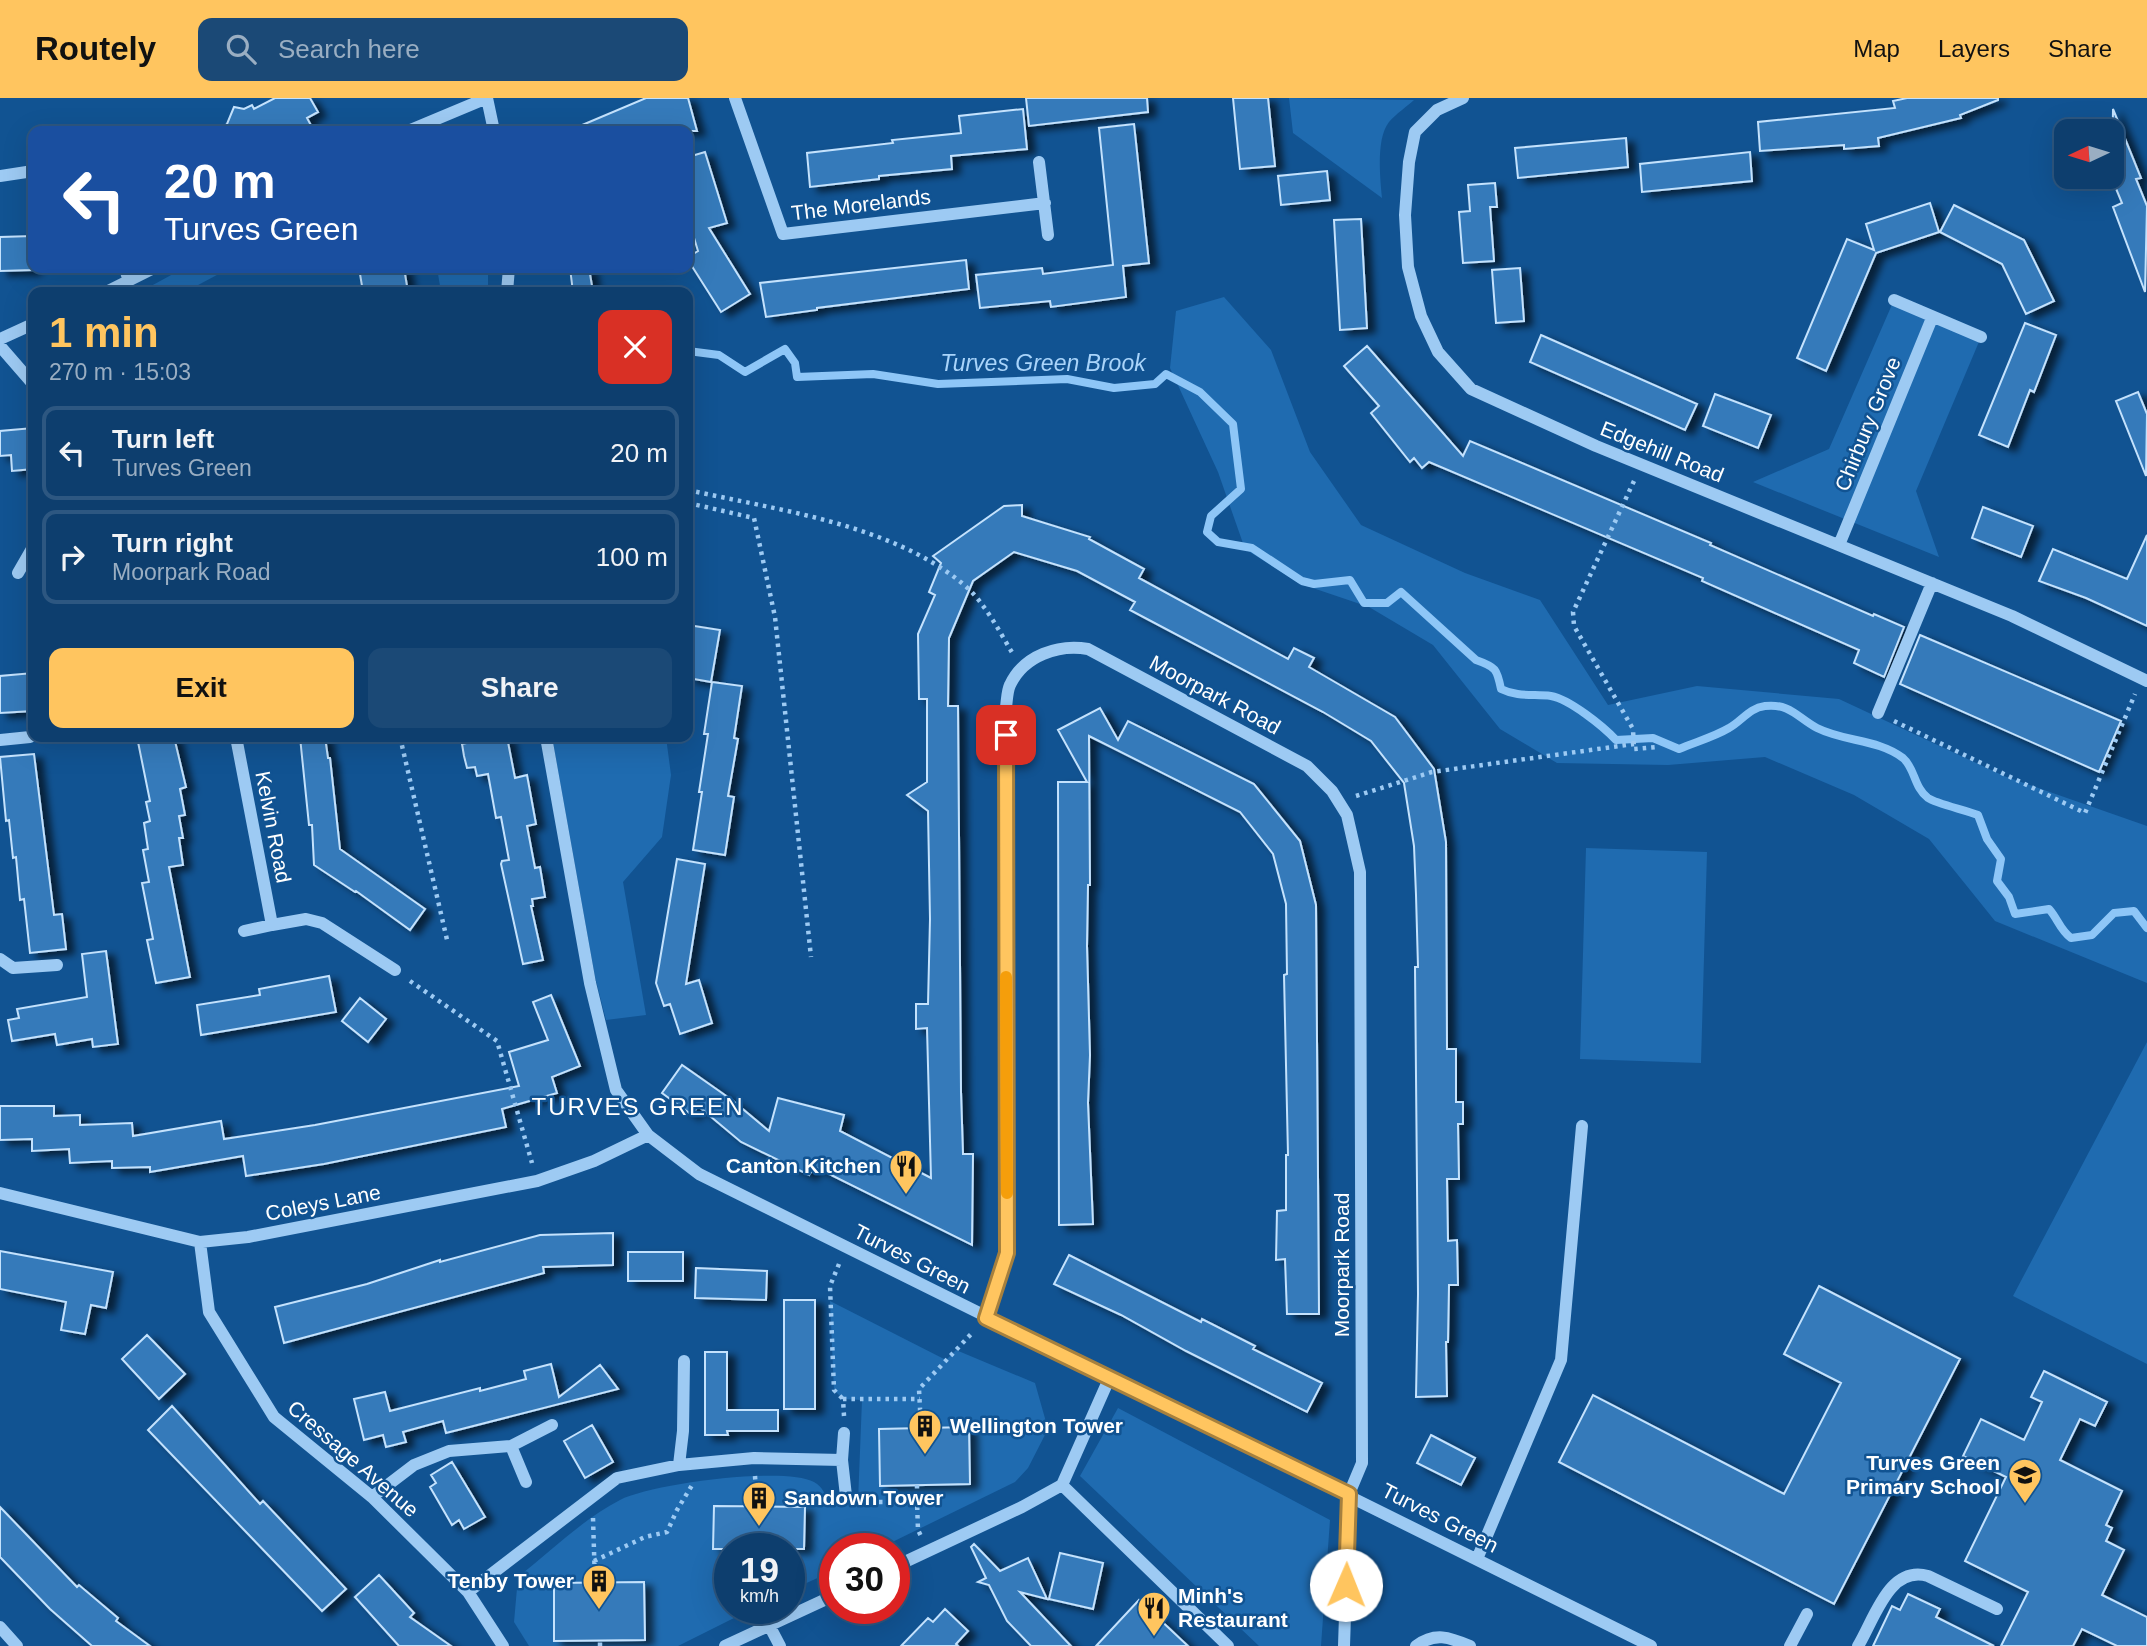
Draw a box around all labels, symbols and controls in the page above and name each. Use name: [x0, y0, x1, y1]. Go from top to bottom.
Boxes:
search box: [198, 18, 688, 81]
text: Routely: [35, 30, 156, 67]
icon: search: [222, 30, 260, 68]
text: Search here: [278, 34, 420, 64]
text: Map: [1853, 35, 1900, 62]
text: Layers: [1938, 35, 2010, 62]
text: Share: [2048, 35, 2112, 62]
north arrow: [2054, 119, 2124, 189]
map controls: [2054, 119, 2124, 189]
icon: left: [49, 154, 140, 245]
text: 20 m: [164, 154, 276, 208]
street label: The Morelands: [790, 185, 932, 224]
text: Turves Green: [164, 211, 358, 247]
text: 1 min: [49, 309, 159, 356]
button: close: [598, 310, 672, 384]
water label: Turves Green Brook: [940, 350, 1147, 376]
street label: Chirbury Grove: [1830, 353, 1905, 494]
text: 270 m · 15:03: [49, 359, 191, 385]
street label: Edgehill Road: [1597, 416, 1727, 487]
text: Turn left: [112, 424, 214, 454]
icon: left: [53, 434, 91, 472]
text: 20 m: [610, 438, 668, 468]
text: Turves Green: [112, 455, 252, 481]
text: Turn right: [112, 528, 233, 558]
icon: right: [53, 538, 91, 576]
text: 100 m: [596, 542, 668, 572]
text: Moorpark Road: [112, 559, 271, 585]
button: Exit: [49, 648, 354, 728]
button: Share: [368, 648, 672, 728]
street label: Moorpark Road: [1146, 650, 1285, 739]
pin: [976, 705, 1036, 765]
icon: arrive: [987, 716, 1025, 754]
street label: Kelvin Road: [251, 769, 296, 885]
district label: TURVES GREEN: [532, 1093, 744, 1120]
restaurant icon: Canton Kitchen: [887, 1147, 925, 1196]
place label: Canton Kitchen: [726, 1154, 881, 1177]
street label: Coleys Lane: [263, 1180, 382, 1225]
street label: Moorpark Road: [1330, 1193, 1353, 1337]
street label: Turves Green: [850, 1219, 974, 1298]
street label: Cressage Avenue: [283, 1396, 423, 1522]
building icon: Wellington Tower: [906, 1407, 944, 1456]
place label: Wellington Tower: [950, 1414, 1123, 1437]
place label: Turves Green Primary School: [1846, 1451, 2000, 1498]
school or university icon: Turves Green Primary School: [2006, 1456, 2044, 1505]
street label: Turves Green: [1378, 1478, 1502, 1557]
building icon: Sandown Tower: [740, 1479, 778, 1528]
place label: Sandown Tower: [784, 1486, 943, 1509]
speed limit sign: 30: [819, 1533, 910, 1624]
position arrow: [1309, 1548, 1383, 1622]
text: 19: [740, 1550, 779, 1589]
building icon: Tenby Tower: [580, 1562, 618, 1611]
place label: Tenby Tower: [448, 1569, 574, 1592]
place label: Minh's Restaurant: [1178, 1584, 1288, 1631]
text: km/h: [740, 1586, 779, 1606]
restaurant icon: Minh's Restaurant: [1135, 1589, 1173, 1638]

